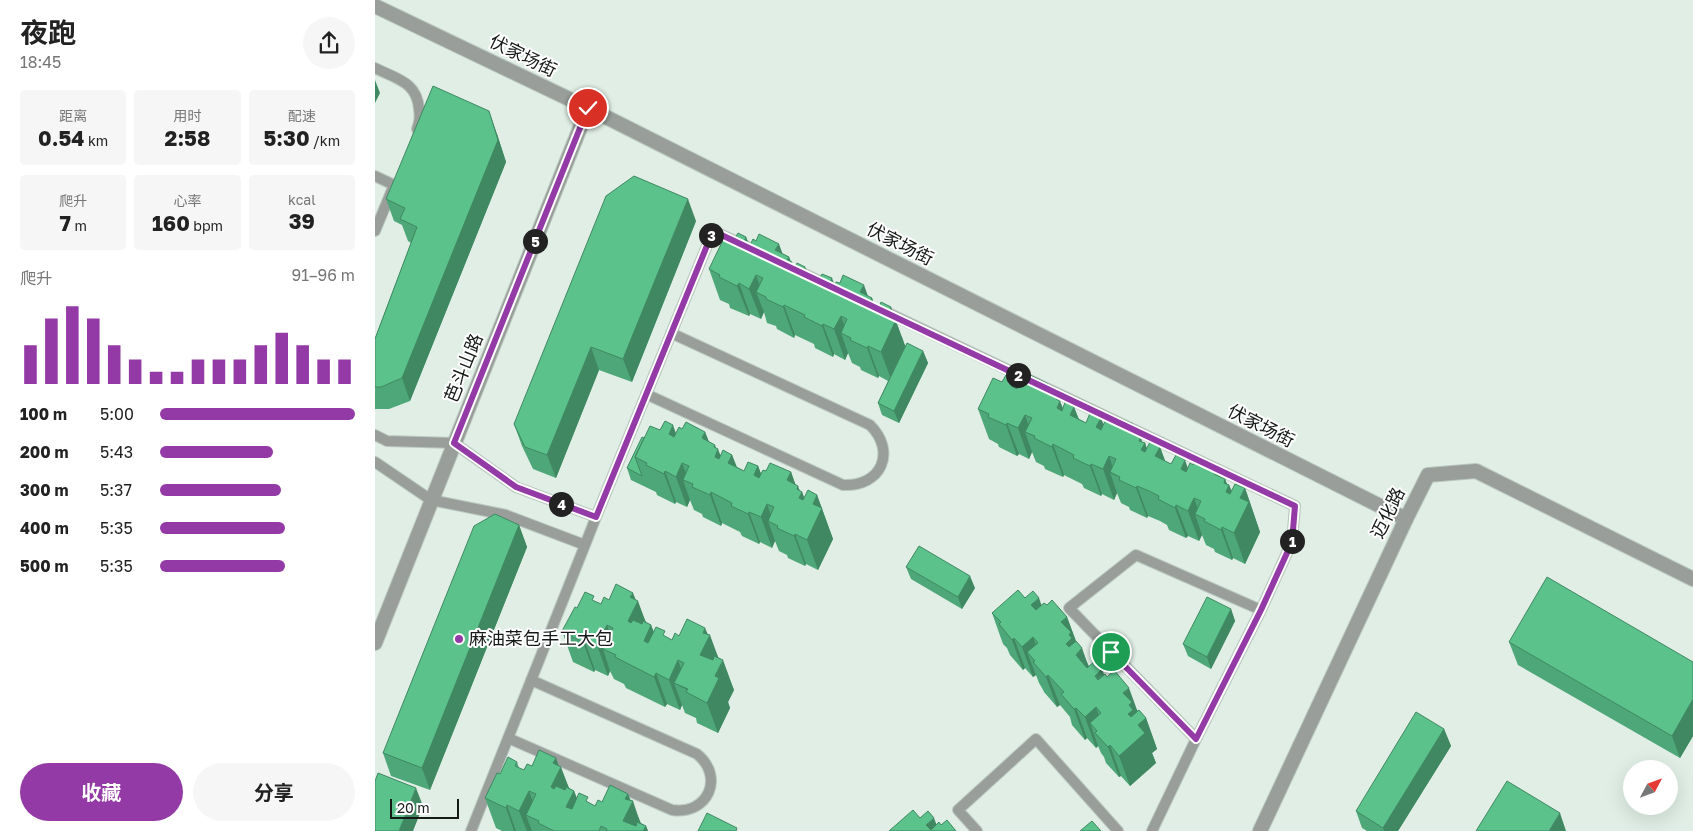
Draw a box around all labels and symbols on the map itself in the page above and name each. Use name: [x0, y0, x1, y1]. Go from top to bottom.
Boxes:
street label: 伏家场街: [486, 29, 561, 81]
pin: [567, 87, 609, 129]
street label: 伏家场街: [863, 217, 938, 269]
pin: 3: [699, 222, 723, 248]
pin: 5: [523, 228, 547, 254]
street label: 芭斗山路: [439, 330, 487, 405]
pin: 2: [1005, 362, 1031, 388]
street label: 伏家场街: [1224, 399, 1299, 451]
street label: 迈化路: [1365, 483, 1409, 542]
pin: 4: [549, 492, 573, 516]
pin: 1: [1279, 528, 1305, 554]
place label: 麻油菜包手工大包: [469, 627, 613, 649]
pin: [1090, 631, 1132, 673]
marker: 麻油菜包手工大包: [453, 633, 465, 645]
north arrow: [1623, 760, 1677, 815]
scale bar: [390, 796, 459, 819]

